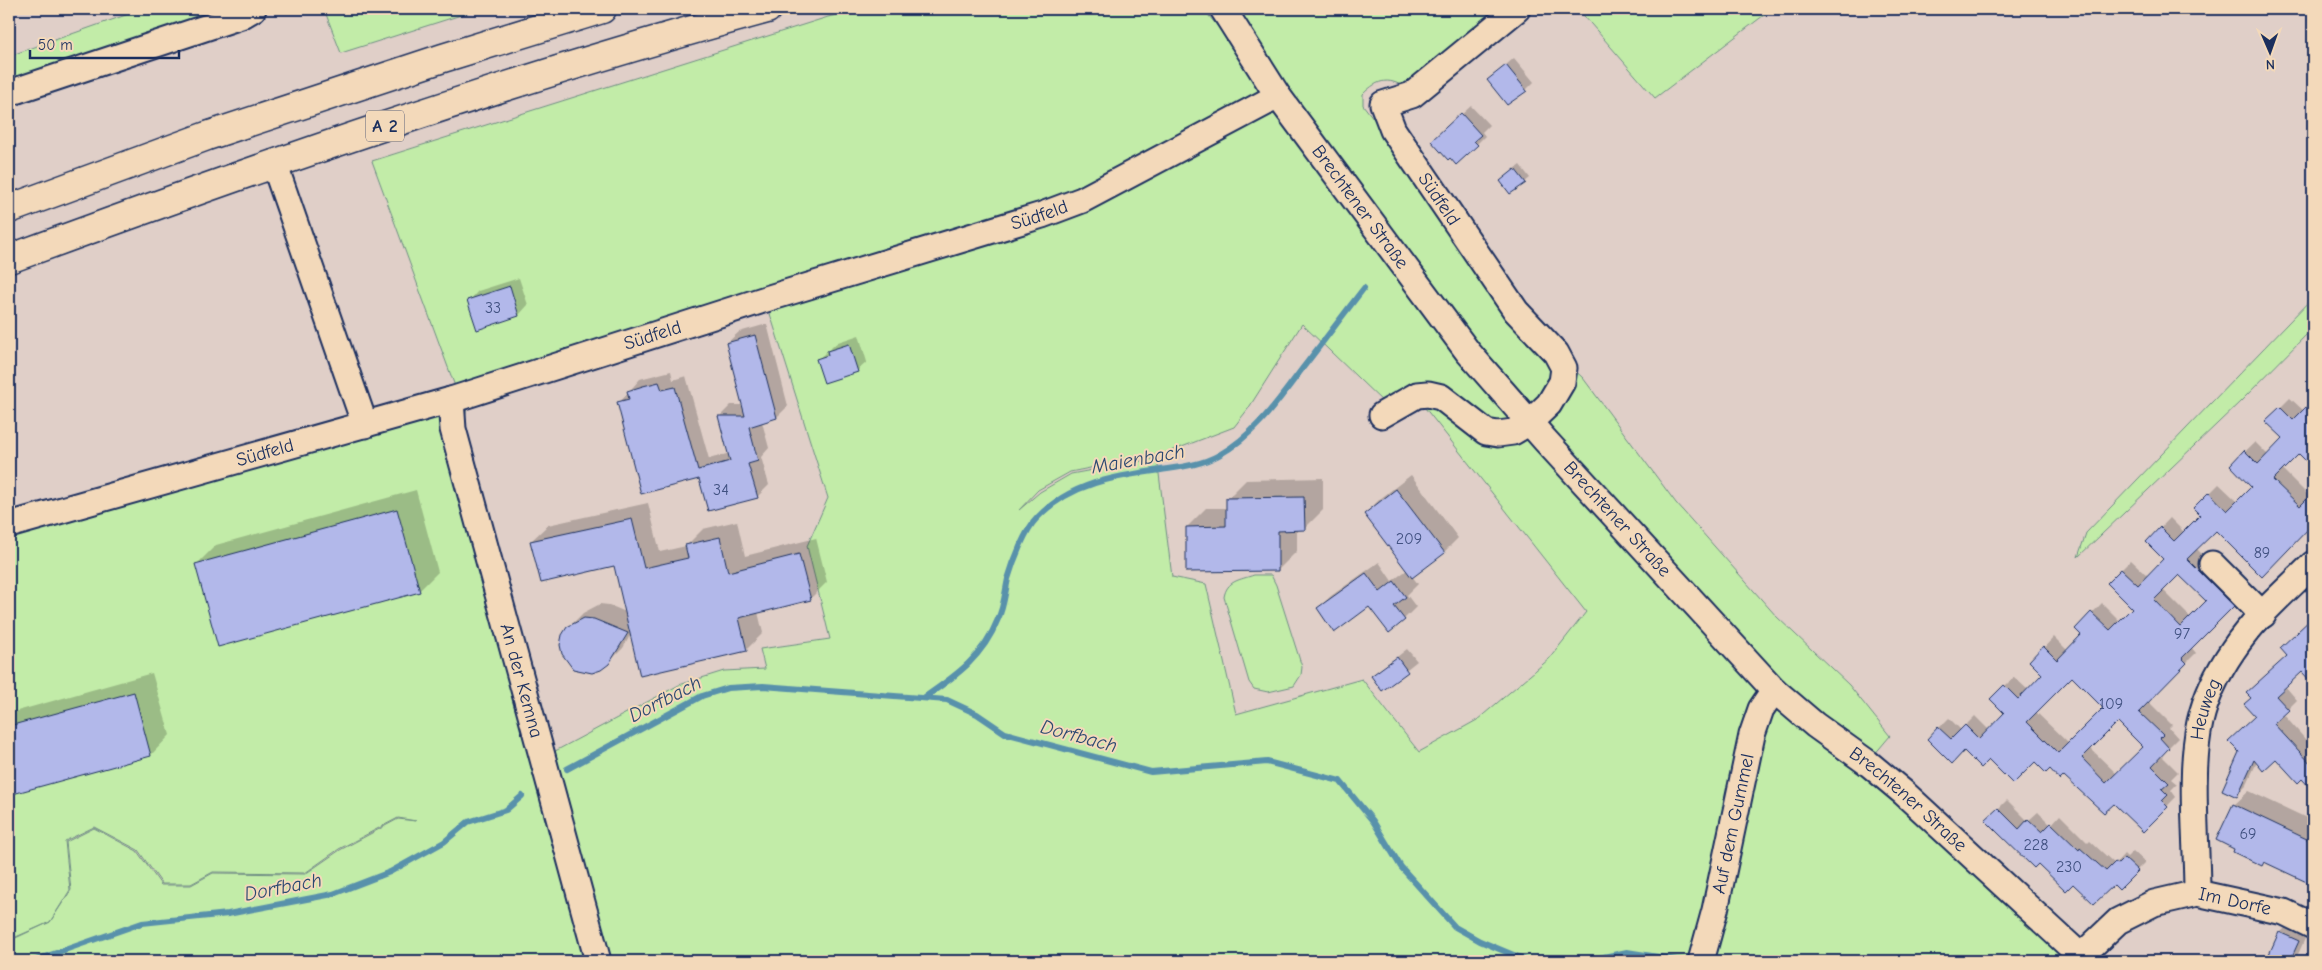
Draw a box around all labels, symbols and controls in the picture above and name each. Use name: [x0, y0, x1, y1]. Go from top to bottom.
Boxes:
scale bar: [30, 28, 179, 60]
north arrow: [2244, 28, 2294, 78]
text: 50 m: [38, 36, 73, 54]
text: N: [2266, 56, 2275, 73]
road number: A 2: [366, 110, 404, 142]
street label: Brechtener Straße: [1307, 141, 1413, 273]
street label: Südfeld: [1413, 168, 1465, 230]
street label: Südfeld: [1008, 195, 1071, 235]
house number: 33: [485, 299, 501, 317]
street label: Südfeld: [621, 316, 684, 355]
street label: Südfeld: [234, 434, 296, 471]
water label: Maienbach: [1089, 439, 1186, 479]
street label: Brechtener Straße: [1559, 457, 1676, 581]
house number: 34: [713, 481, 729, 499]
house number: 209: [1396, 530, 1422, 548]
house number: 89: [2254, 544, 2270, 562]
street label: An der Kemna: [496, 621, 548, 740]
house number: 97: [2174, 625, 2190, 643]
water label: Dorfbach: [625, 671, 705, 727]
street label: Heuweg: [2186, 675, 2225, 742]
house number: 109: [2099, 695, 2123, 713]
water label: Dorfbach: [1038, 715, 1120, 757]
street label: Brechtener Straße: [1845, 742, 1971, 856]
street label: Auf dem Gummel: [1708, 752, 1759, 896]
house number: 69: [2239, 825, 2257, 843]
house number: 228: [2024, 836, 2048, 854]
house number: 230: [2056, 858, 2082, 876]
water label: Dorfbach: [242, 868, 324, 906]
street label: Im Dorfe: [2196, 883, 2273, 920]

